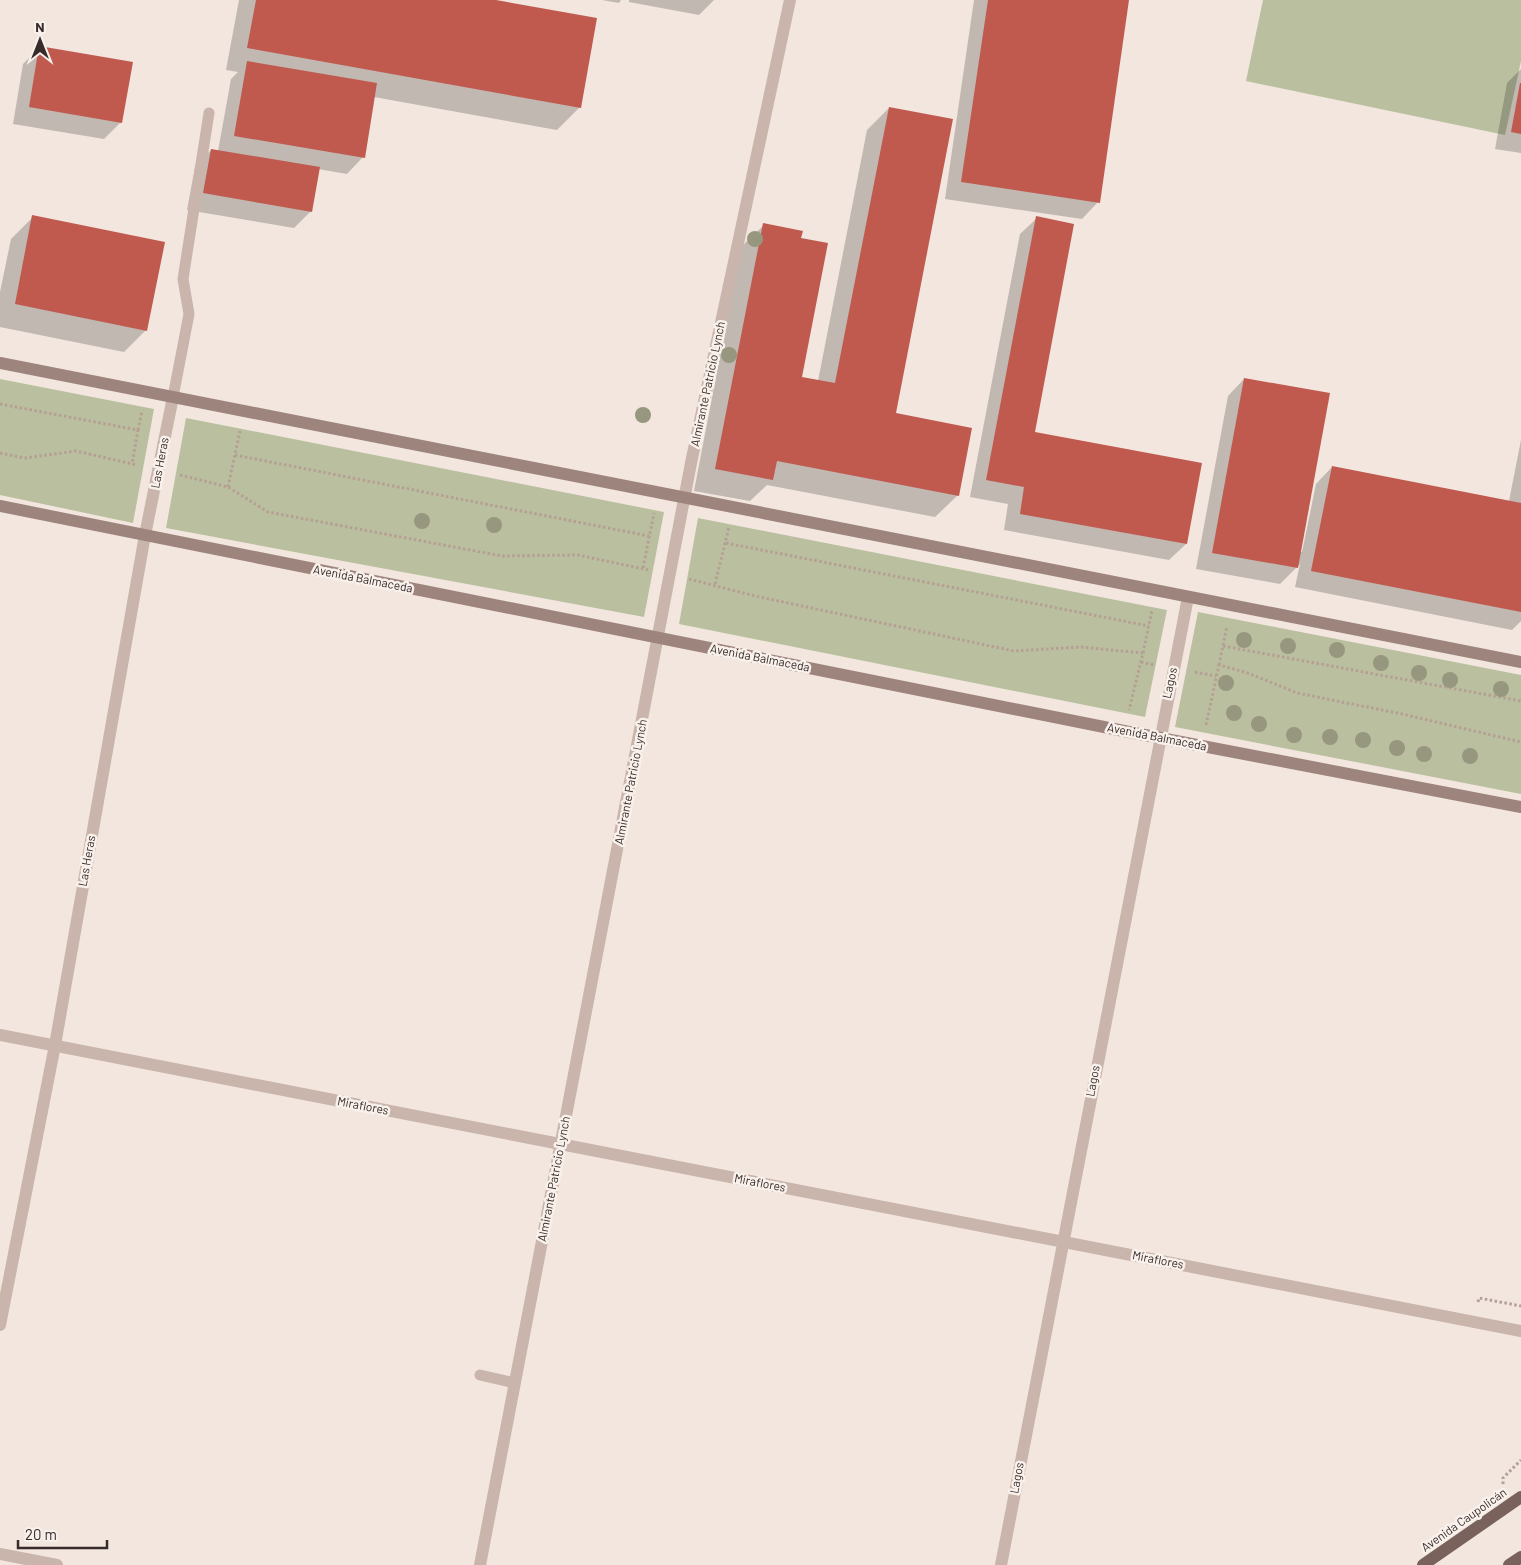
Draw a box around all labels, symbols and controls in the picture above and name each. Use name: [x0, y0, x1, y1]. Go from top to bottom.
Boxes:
north arrow: [15, 15, 65, 65]
text: N: [35, 18, 45, 35]
street label: Almirante Patricio Lynch: [687, 320, 727, 448]
street label: Las Heras: [147, 436, 171, 489]
street label: Avenida Balmaceda: [312, 561, 414, 595]
street label: Avenida Balmaceda: [709, 640, 811, 674]
street label: Lagos: [1159, 666, 1179, 700]
street label: Almirante Patricio Lynch: [611, 718, 649, 846]
street label: Avenida Balmaceda: [1106, 719, 1208, 753]
street label: Las Heras: [75, 834, 97, 887]
street label: Lagos: [1082, 1064, 1102, 1098]
street label: Miraflores: [336, 1093, 390, 1117]
street label: Almirante Patricio Lynch: [534, 1115, 572, 1243]
street label: Miraflores: [733, 1170, 787, 1194]
street label: Miraflores: [1131, 1247, 1185, 1271]
street label: Lagos: [1006, 1461, 1026, 1495]
street label: Avenida Caupolicán: [1418, 1484, 1509, 1554]
scale bar: [18, 1518, 106, 1550]
text: 20 m: [25, 1525, 57, 1543]

